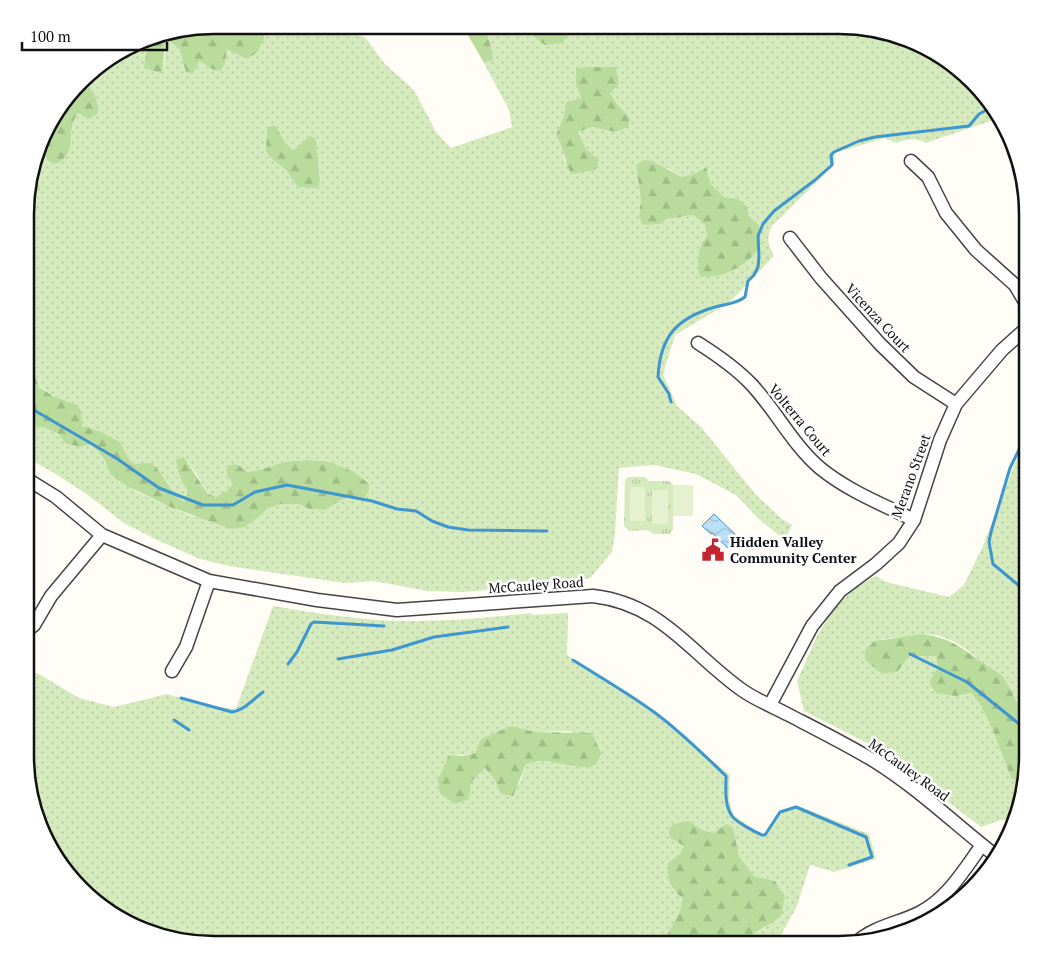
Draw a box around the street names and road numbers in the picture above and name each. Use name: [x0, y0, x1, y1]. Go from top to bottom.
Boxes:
street label: Vicenza Court: [841, 279, 916, 357]
street label: Volterra Court: [765, 380, 837, 460]
street label: Merano Street: [886, 430, 935, 521]
street label: McCauley Road: [488, 572, 584, 597]
street label: McCauley Road: [865, 734, 954, 805]

